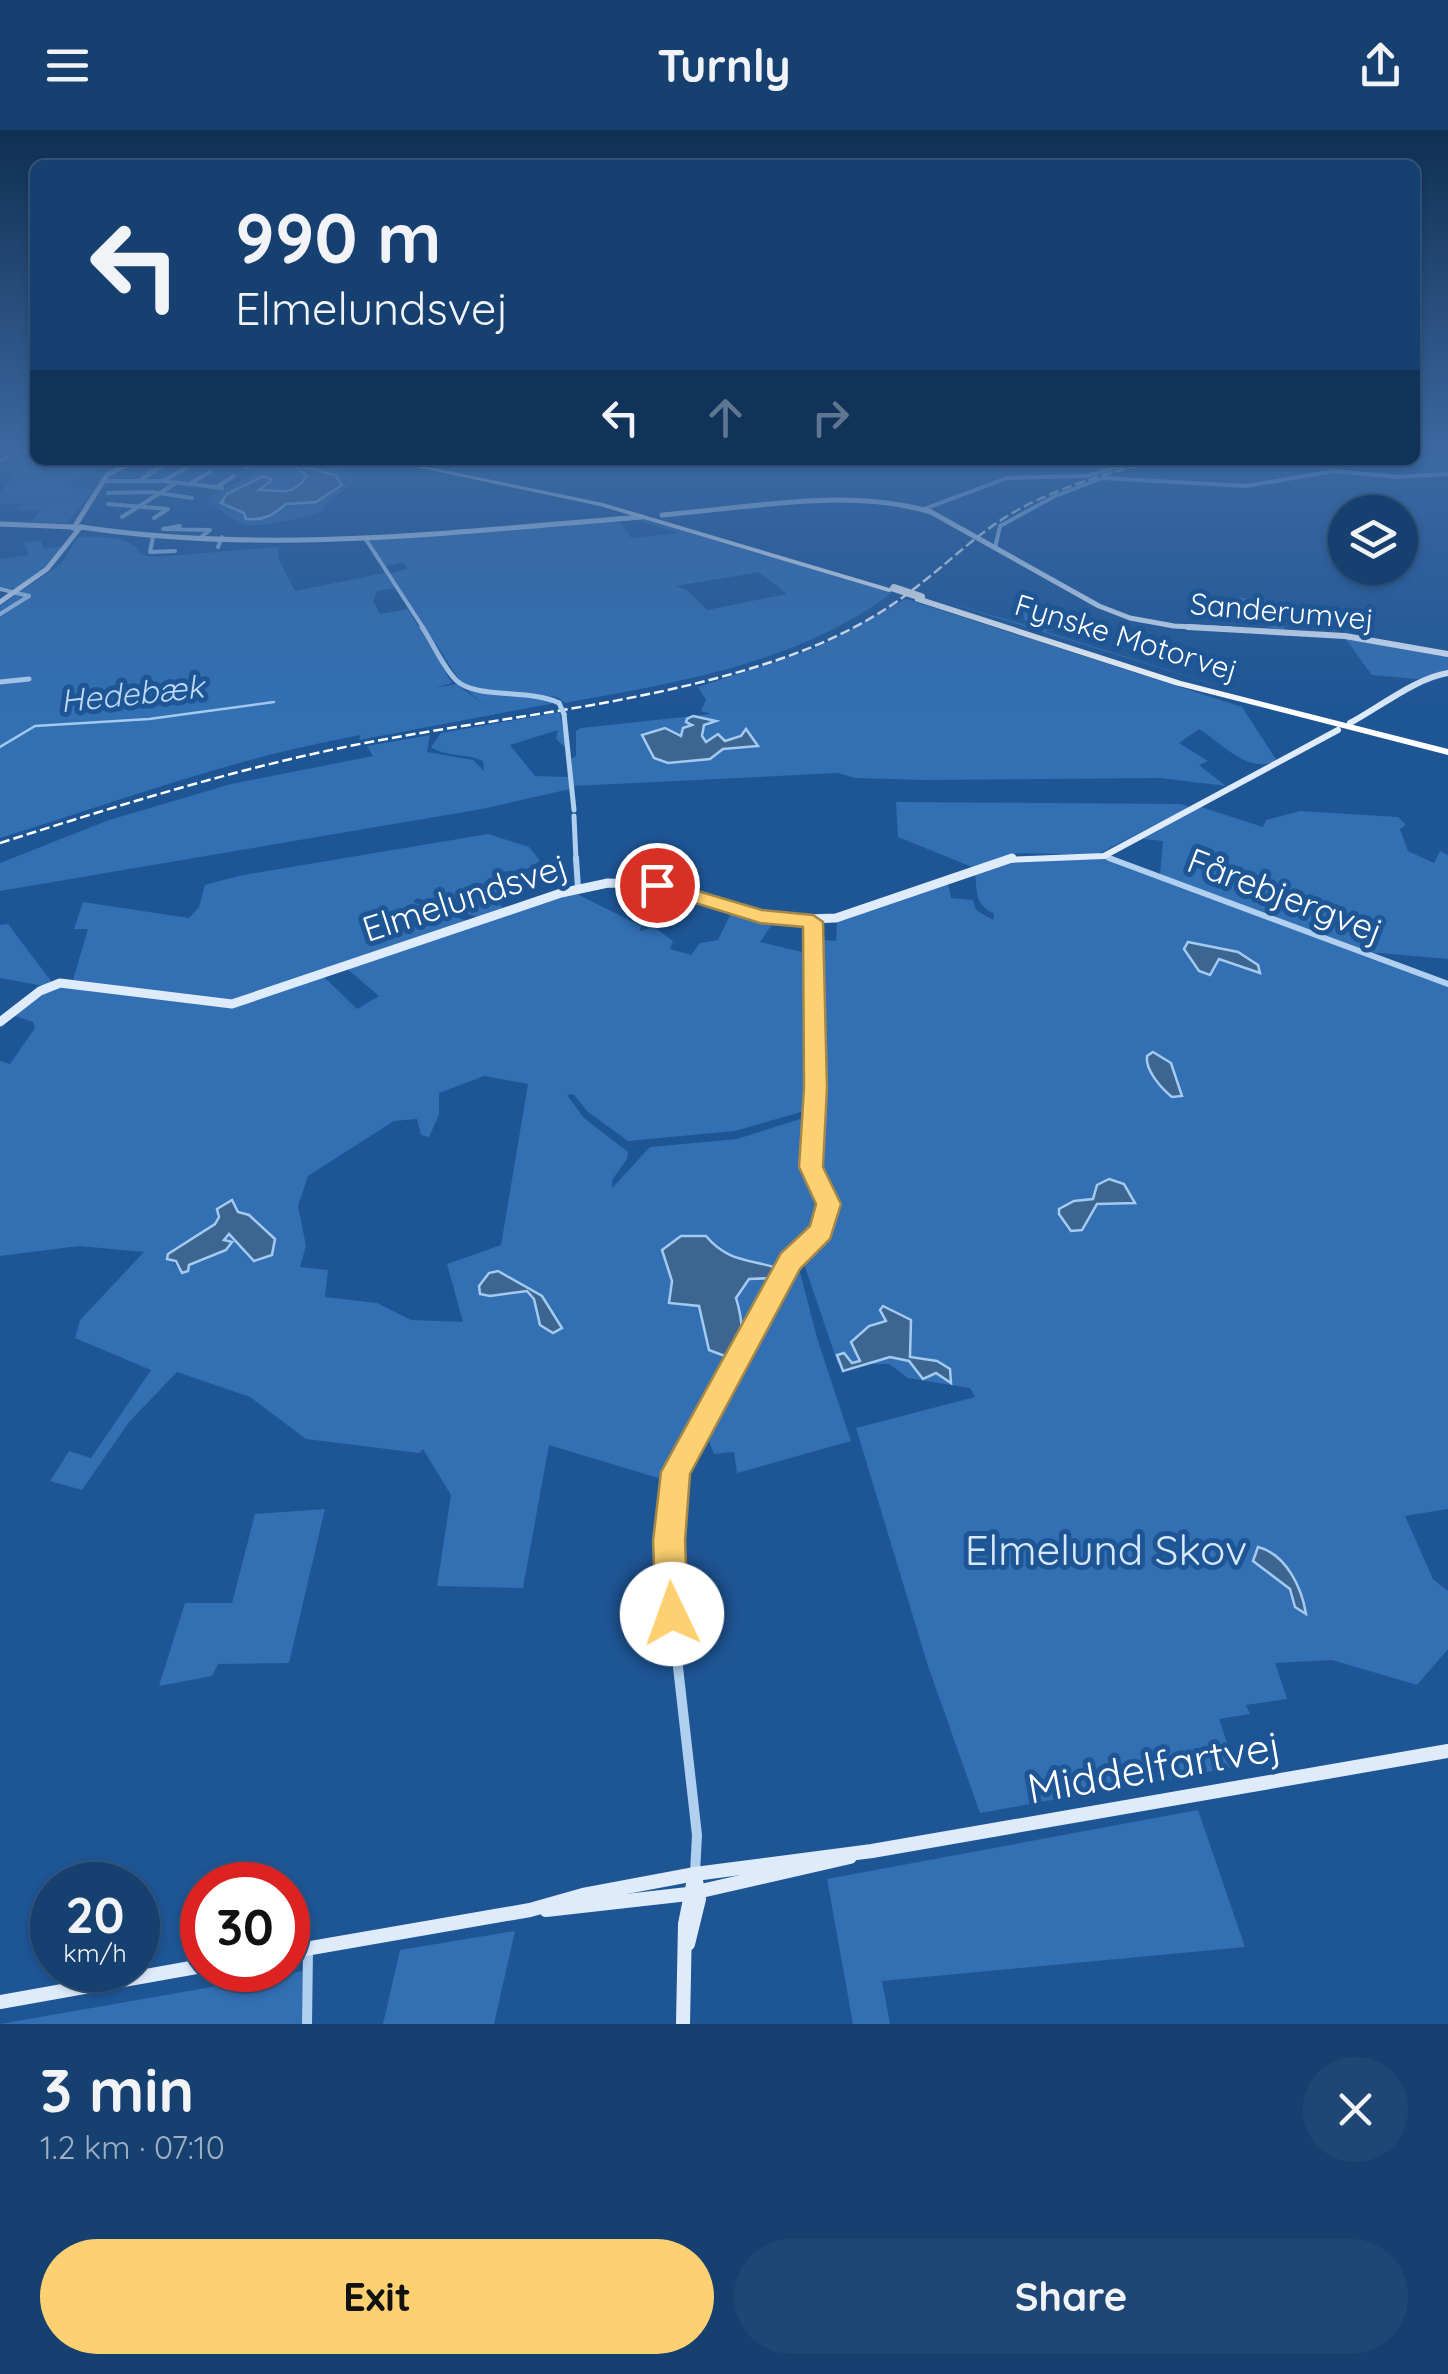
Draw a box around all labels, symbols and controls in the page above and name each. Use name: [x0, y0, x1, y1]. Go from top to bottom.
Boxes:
text: Turnly: [657, 37, 791, 93]
icon: menu: [40, 38, 95, 93]
icon: share: [1353, 38, 1408, 93]
text: 990 m: [235, 193, 442, 281]
icon: left: [70, 200, 200, 330]
text: Elmelundsvej: [235, 280, 509, 336]
icon: left: [593, 390, 648, 445]
icon: ahead: [698, 390, 753, 445]
icon: right: [803, 390, 858, 445]
map controls: [1328, 495, 1418, 585]
button: layers: [1328, 495, 1418, 585]
street label: Sanderumvej: [1189, 584, 1375, 638]
street label: Fynske Motorvej: [1010, 585, 1242, 689]
water label: Hedebæk: [58, 665, 208, 720]
street label: Fårebjergvej: [1182, 838, 1389, 952]
street label: Elmelundsvej: [357, 843, 573, 951]
pin: [615, 843, 700, 928]
icon: arrive: [630, 858, 685, 913]
park label: Elmelund Skov: [965, 1523, 1247, 1576]
position arrow: [620, 1562, 724, 1666]
street label: Middelfartvej: [1023, 1718, 1285, 1815]
speed limit sign: 30: [180, 1862, 310, 1992]
text: 20: [65, 1883, 125, 1946]
text: km/h: [63, 1937, 127, 1968]
text: 3 min: [40, 2052, 194, 2127]
button: close: [1303, 2057, 1408, 2162]
text: 1.2 km · 07:10: [40, 2127, 225, 2167]
button: Exit: [40, 2239, 714, 2354]
button: Share: [734, 2239, 1408, 2354]

